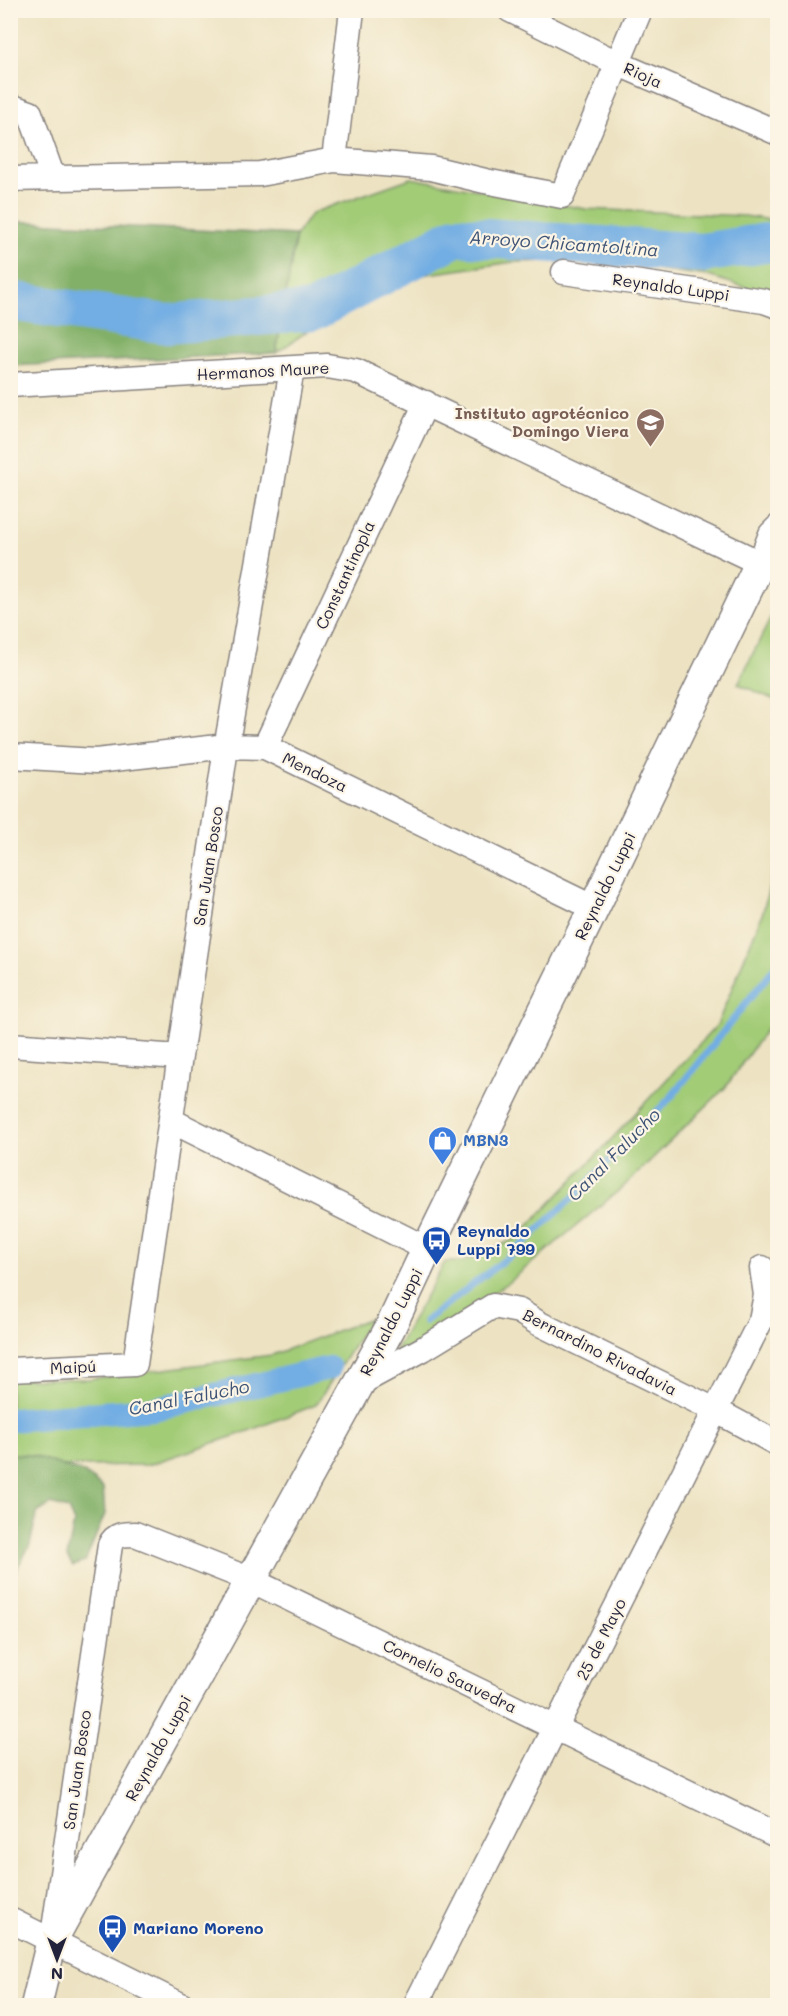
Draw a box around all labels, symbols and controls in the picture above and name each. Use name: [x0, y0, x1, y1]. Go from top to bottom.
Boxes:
street label: Rioja: [621, 57, 666, 92]
water label: Arroyo Chicamtoltina: [469, 224, 659, 262]
street label: Reynaldo Luppi: [611, 268, 731, 305]
street label: Hermanos Maure: [196, 357, 330, 384]
place label: Instituto agrotécnico Domingo Viera: [455, 402, 629, 441]
school or university icon: Instituto agrotécnico Domingo Viera: [634, 406, 666, 448]
street label: Constantinopla: [310, 517, 379, 633]
street label: Mendoza: [279, 747, 351, 796]
street label: San Juan Bosco: [188, 805, 227, 927]
street label: Reynaldo Luppi: [569, 828, 640, 943]
water label: Canal Falucho: [561, 1102, 665, 1206]
shop icon: MBN3: [426, 1124, 458, 1166]
place label: MBN3: [463, 1129, 509, 1150]
place label: Reynaldo Luppi 799: [457, 1220, 535, 1259]
bus stop icon: Reynaldo Luppi 799: [420, 1224, 452, 1266]
street label: Reynaldo Luppi: [354, 1264, 427, 1379]
street label: Bernardino Rivadavia: [520, 1304, 681, 1400]
street label: Maipú: [49, 1355, 97, 1378]
water label: Canal Falucho: [126, 1373, 252, 1420]
street label: 25 de Mayo: [571, 1594, 630, 1683]
street label: Cornelio Saavedra: [380, 1634, 521, 1717]
street label: Reynaldo Luppi: [120, 1691, 195, 1804]
street label: San Juan Bosco: [58, 1709, 95, 1831]
bus stop icon: Mariano Moreno: [96, 1912, 128, 1954]
place label: Mariano Moreno: [133, 1917, 264, 1938]
north arrow: [27, 1929, 87, 1989]
text: N: [51, 1964, 63, 1985]

